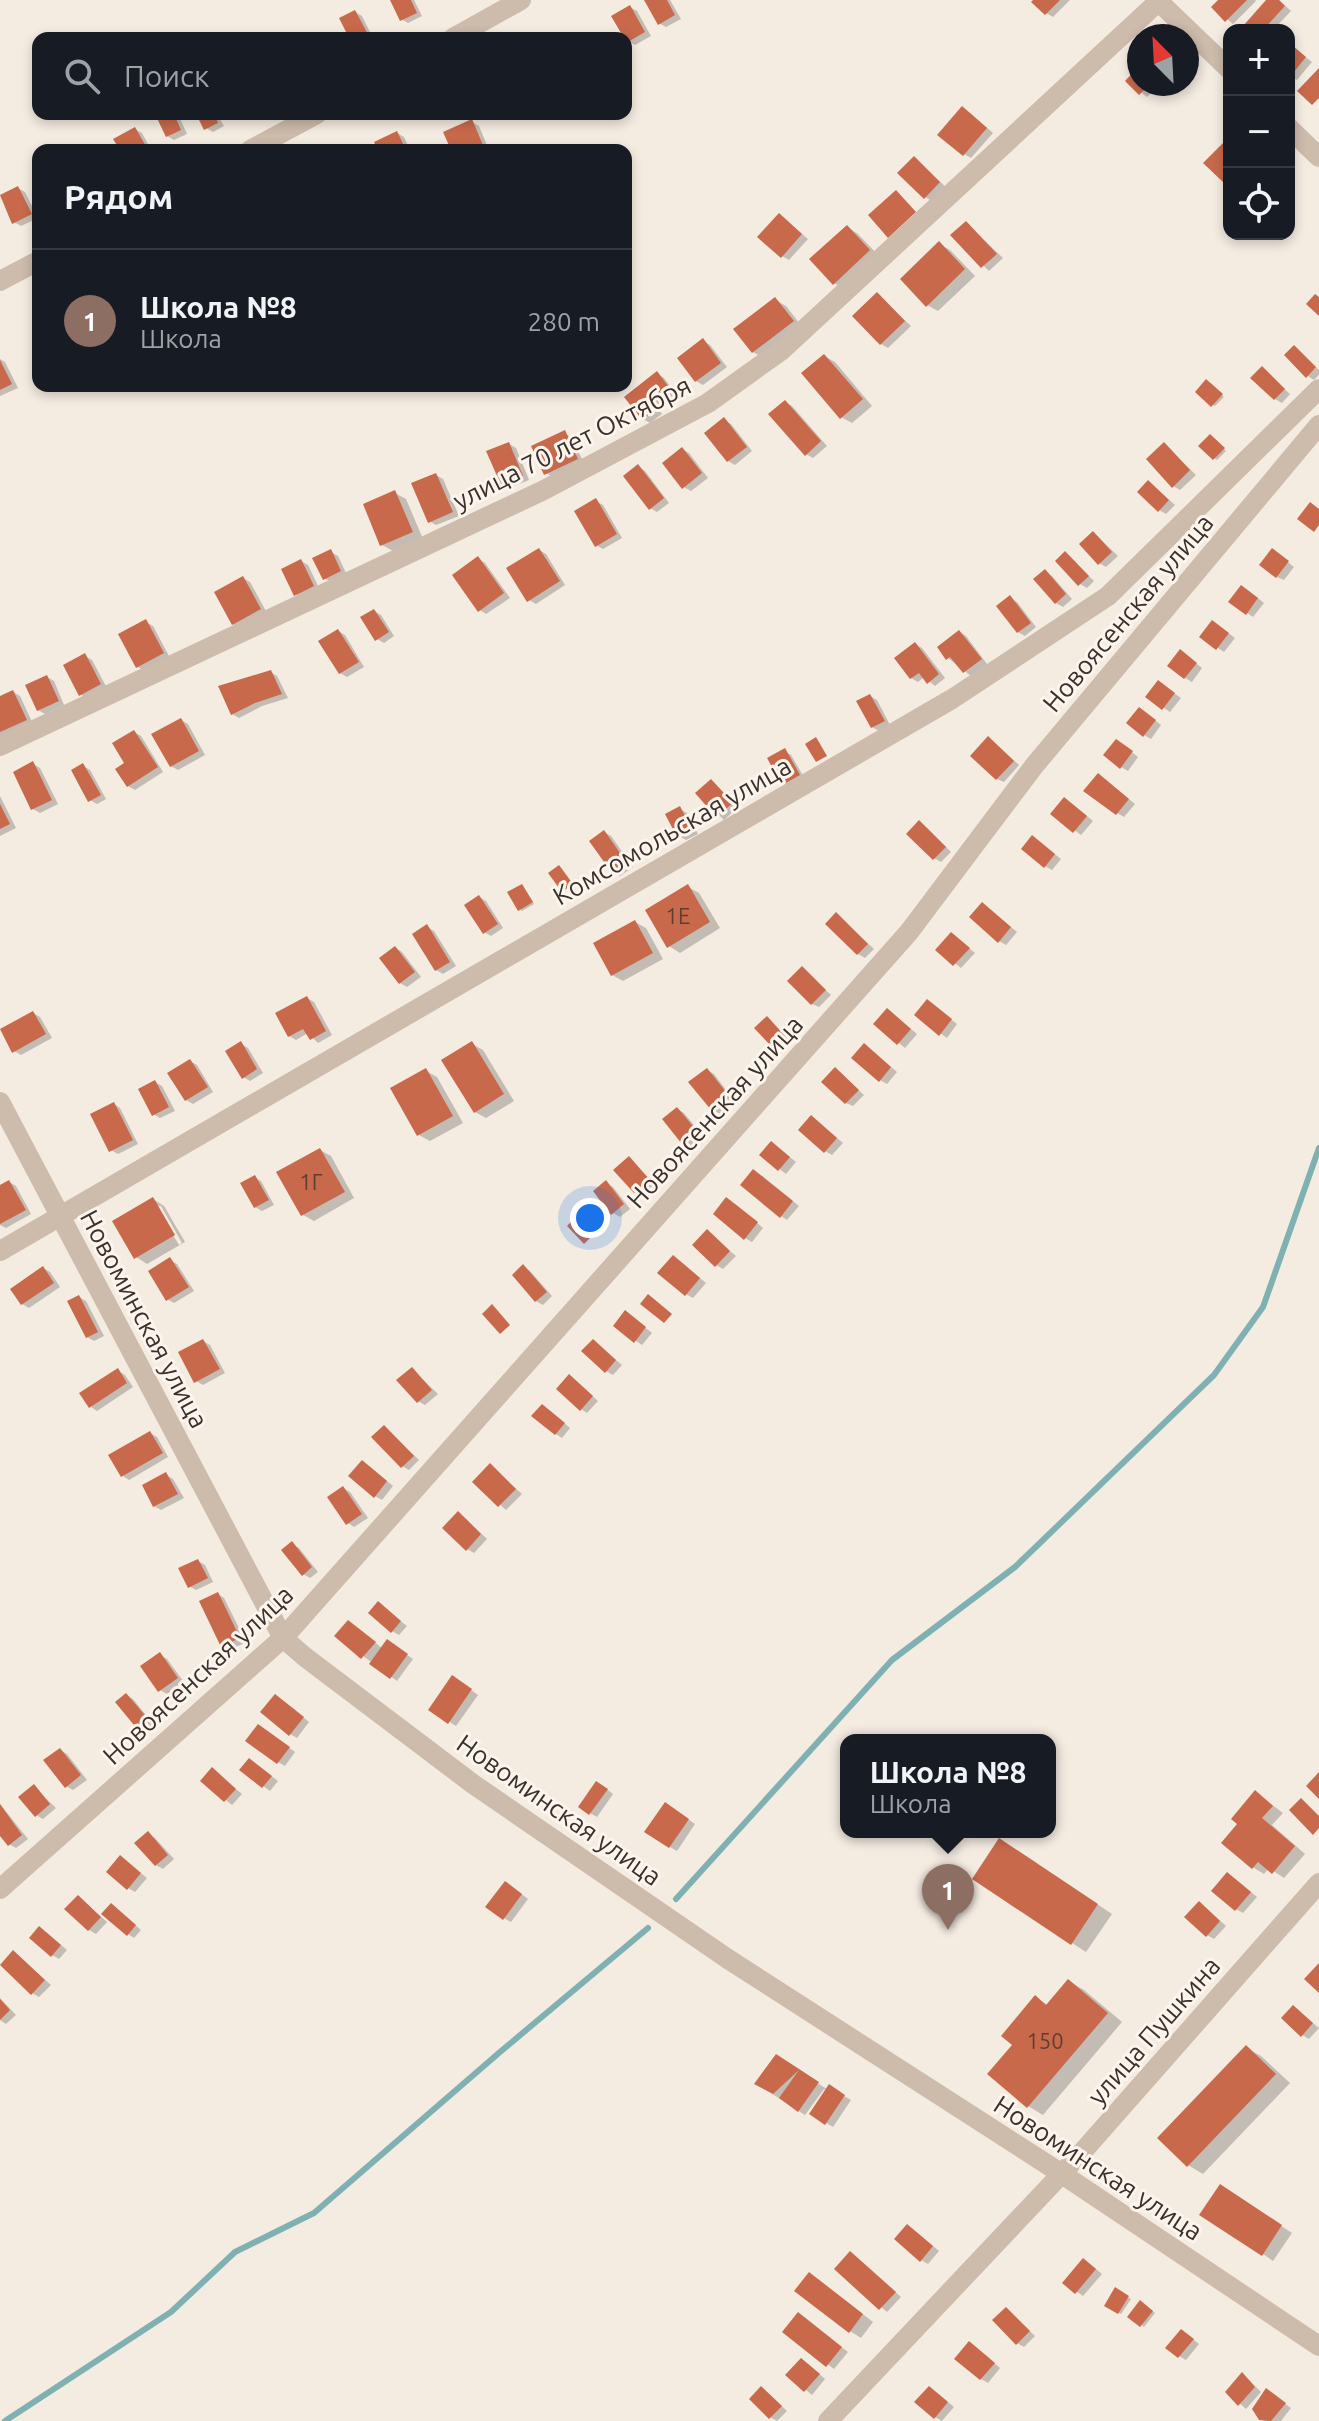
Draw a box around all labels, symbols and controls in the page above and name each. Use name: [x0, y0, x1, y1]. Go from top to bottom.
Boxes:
north arrow: [1127, 24, 1199, 96]
map controls: [1223, 24, 1295, 240]
button: +: [1223, 24, 1295, 96]
search box: [32, 32, 632, 120]
icon: search: [60, 54, 104, 98]
text: Поиск: [124, 59, 209, 93]
button: −: [1223, 96, 1295, 168]
button: locate: [1223, 168, 1295, 240]
text: Рядом: [64, 177, 173, 215]
text: Школа №8: [140, 290, 297, 324]
text: 1: [83, 307, 97, 336]
text: 280 m: [528, 307, 600, 336]
text: Школа: [140, 324, 222, 353]
street label: улица 70 лет Октября: [448, 370, 696, 515]
street label: Новоясенская улица: [1037, 508, 1219, 717]
street label: Комсомольская улица: [548, 751, 796, 911]
house number: 1Е: [666, 903, 690, 928]
street label: Новоясенская улица: [621, 1010, 809, 1214]
house number: 1Г: [299, 1169, 323, 1194]
your location: [570, 1198, 610, 1238]
street label: Новоминская улица: [75, 1205, 214, 1433]
street label: Новоясенская улица: [97, 1579, 298, 1770]
street label: Новоминская улица: [452, 1728, 667, 1891]
popup: [840, 1734, 1056, 1838]
text: Школа №8: [870, 1755, 1026, 1789]
text: Школа: [870, 1789, 952, 1818]
pin: 1: [922, 1864, 974, 1930]
street label: улица Пушкина: [1082, 1951, 1226, 2110]
house number: 150: [1026, 2028, 1064, 2053]
street label: Новоминская улица: [989, 2089, 1208, 2246]

